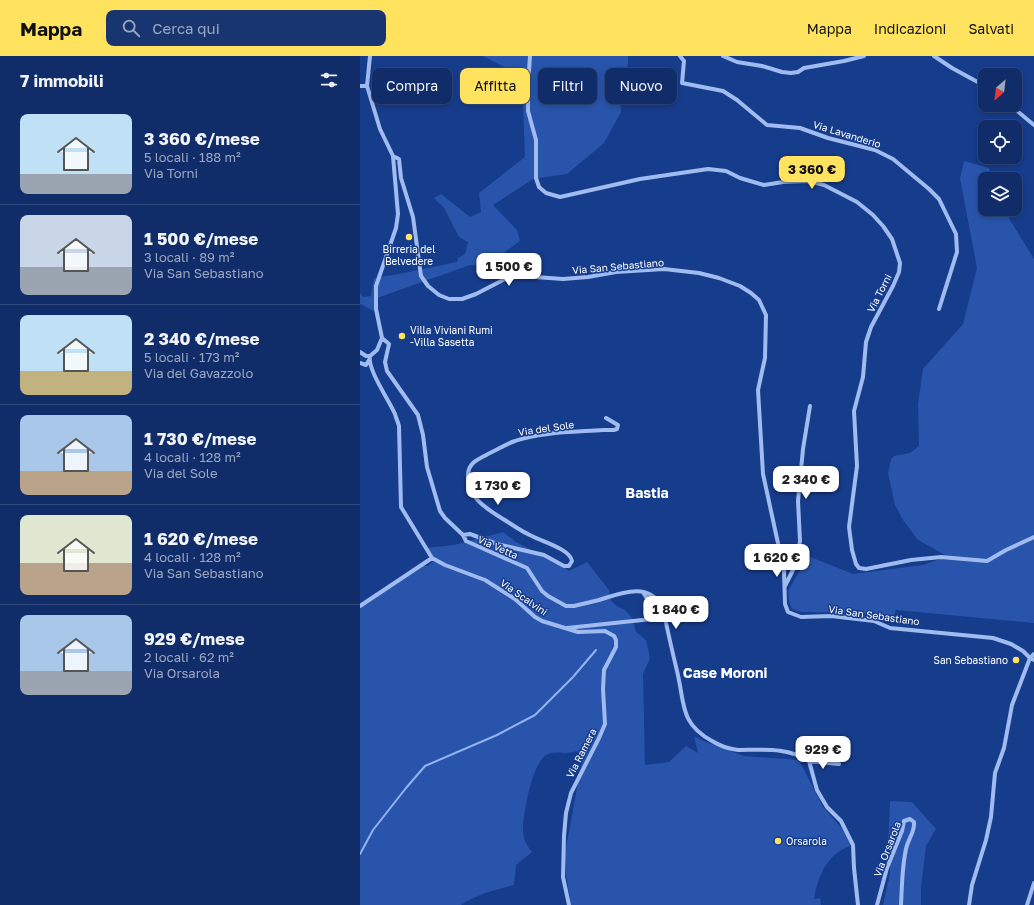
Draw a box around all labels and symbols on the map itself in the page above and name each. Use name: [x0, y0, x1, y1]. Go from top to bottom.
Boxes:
north arrow: [978, 68, 1022, 112]
street label: Via Lavanderio: [812, 118, 882, 150]
pin: 3 360 €: [775, 156, 849, 190]
marker: Birreria del Belvedere: [404, 232, 414, 242]
place label: Birreria del Belvedere: [383, 243, 435, 267]
pin: 1 500 €: [472, 253, 546, 287]
street label: Via San Sebastiano: [572, 256, 664, 276]
street label: Via Torni: [864, 272, 894, 314]
place label: Villa Viviani Rumi -Villa Sasetta: [410, 324, 493, 348]
marker: Villa Viviani Rumi -Villa Sasetta: [397, 331, 407, 341]
street label: Via del Sole: [517, 418, 575, 438]
pin: 2 340 €: [769, 466, 843, 500]
pin: 1 730 €: [461, 472, 535, 506]
district label: Bastia: [625, 484, 669, 501]
street label: Via Vetta: [476, 533, 520, 561]
pin: 1 620 €: [740, 544, 814, 578]
street label: Via Scalvini: [498, 576, 550, 618]
pin: 1 840 €: [639, 596, 713, 630]
street label: Via San Sebastiano: [828, 603, 920, 627]
place label: San Sebastiano: [934, 654, 1008, 666]
marker: San Sebastiano: [1011, 655, 1021, 665]
district label: Case Moroni: [683, 664, 767, 681]
street label: Via Ramera: [563, 726, 599, 780]
pin: 929 €: [795, 736, 851, 770]
street label: Via Orsarola: [871, 820, 903, 878]
place label: Orsarola: [786, 835, 827, 847]
marker: Orsarola: [773, 836, 783, 846]

